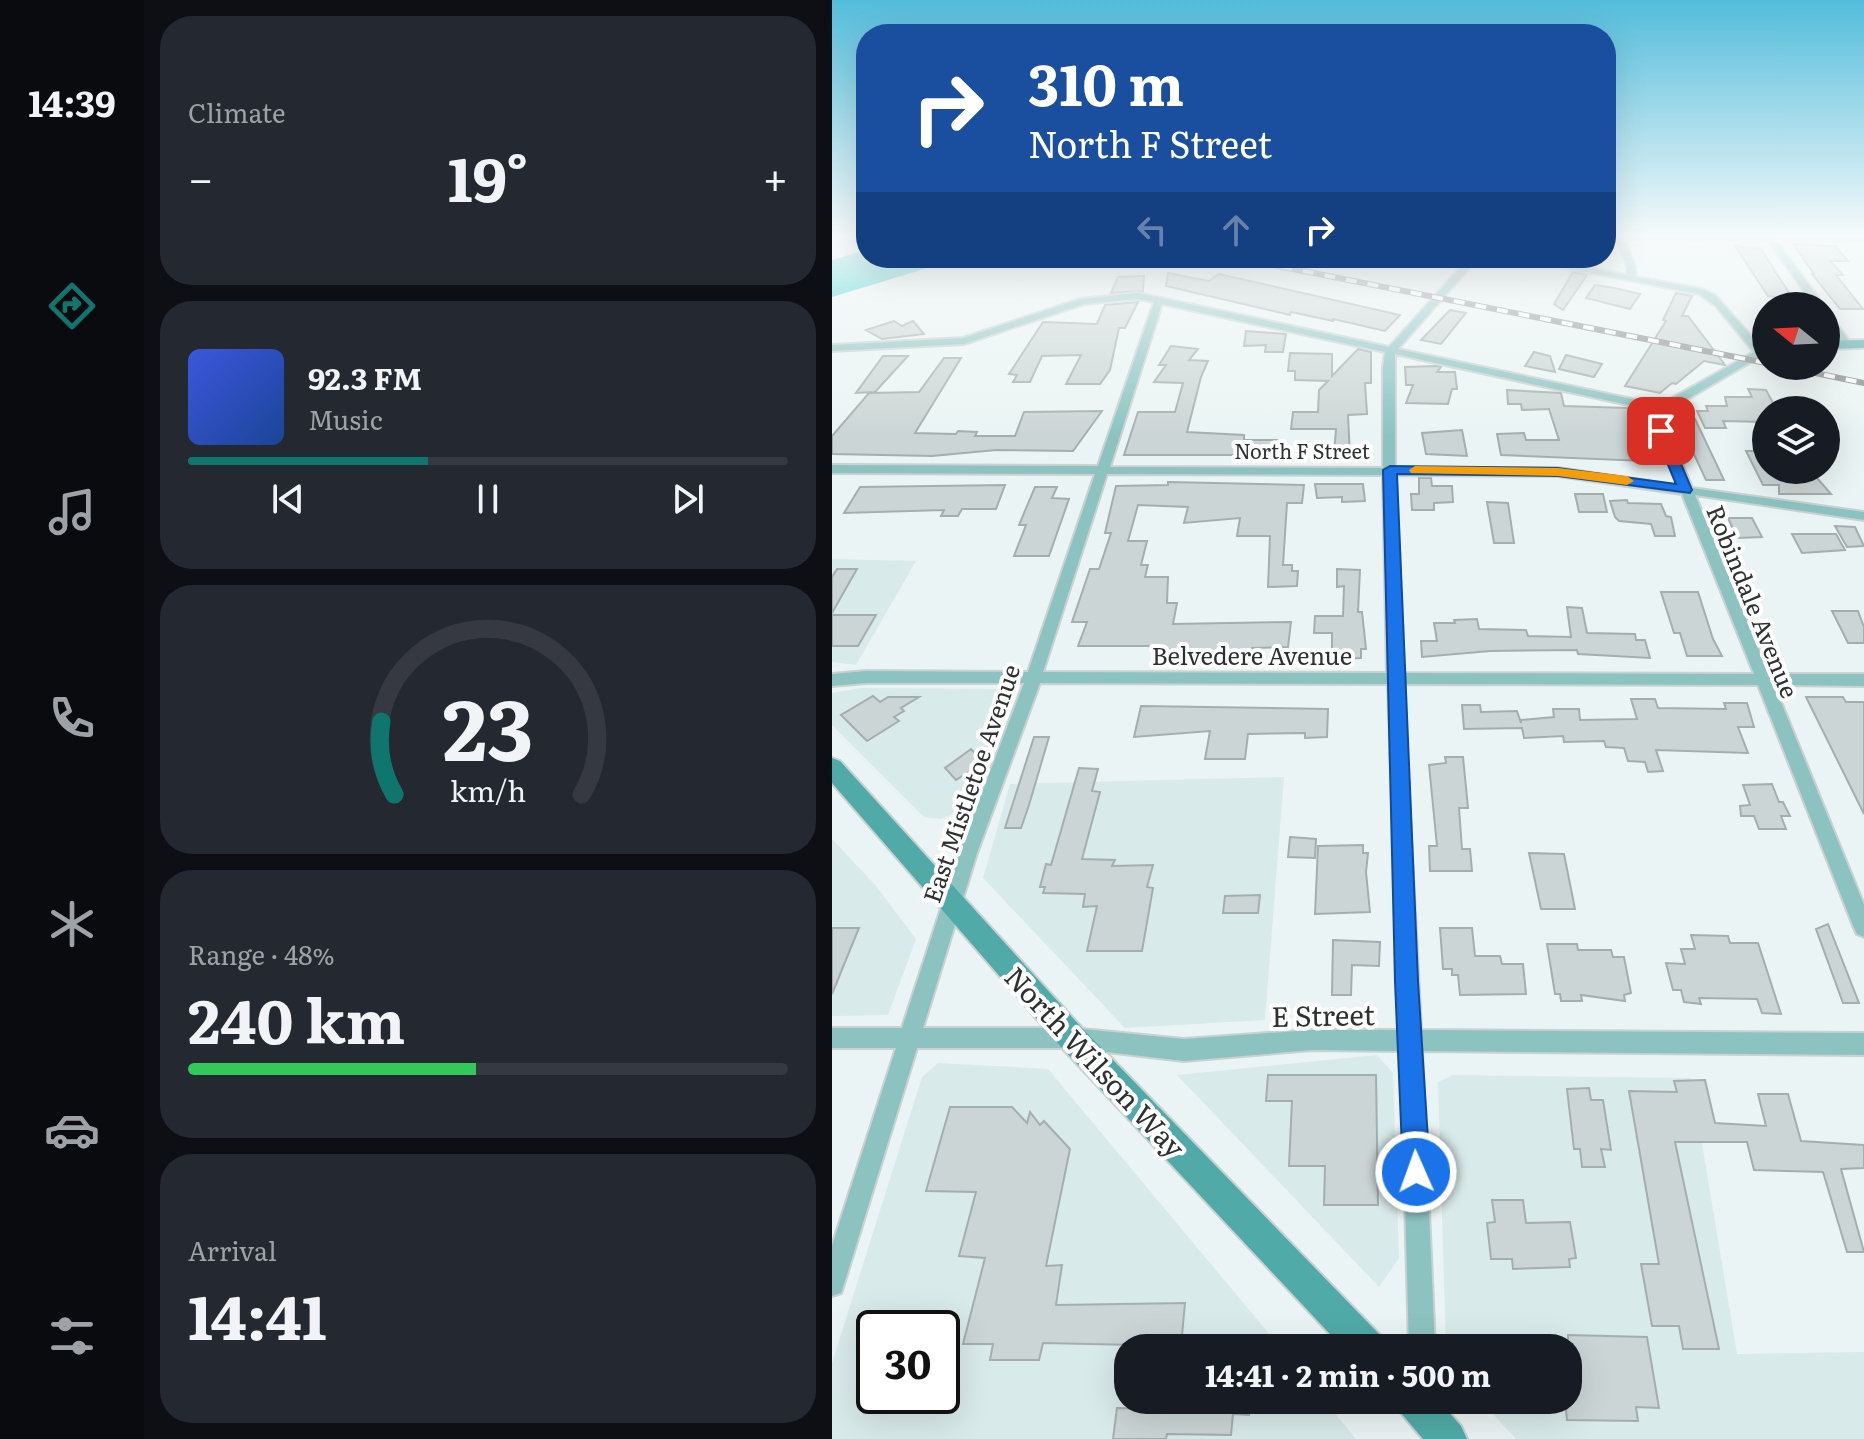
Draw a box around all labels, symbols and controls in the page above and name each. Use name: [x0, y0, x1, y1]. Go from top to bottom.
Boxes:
text: 310 m: [1028, 40, 1184, 123]
icon: right: [896, 56, 1000, 160]
text: 14:39: [28, 75, 116, 128]
text: Climate: [188, 92, 286, 131]
text: North F Street: [1028, 116, 1272, 169]
text: 19°: [448, 131, 528, 220]
text: −: [188, 143, 214, 209]
text: +: [762, 143, 788, 209]
icon: left: [1130, 208, 1174, 252]
icon: ahead: [1214, 208, 1258, 252]
icon: right: [1298, 208, 1342, 252]
icon: directions: [44, 278, 100, 334]
north arrow: [1752, 292, 1840, 380]
map controls: [1752, 292, 1840, 484]
text: 92.3 FM: [308, 355, 422, 399]
button: layers: [1752, 396, 1840, 484]
pin: [1627, 397, 1695, 465]
text: Music: [308, 399, 383, 438]
icon: arrive: [1639, 409, 1683, 453]
street label: North F Street: [1234, 435, 1370, 465]
icon: previous: [266, 477, 310, 521]
icon: pause: [466, 477, 510, 521]
icon: next: [666, 477, 710, 521]
icon: music: [44, 484, 100, 540]
street label: Robindale Avenue: [1699, 499, 1809, 703]
street label: Belvedere Avenue: [1152, 637, 1352, 672]
street label: East Mistletoe Avenue: [913, 659, 1027, 907]
text: 23: [442, 663, 534, 787]
icon: phone: [44, 690, 100, 746]
text: km/h: [450, 769, 526, 812]
icon: climate: [44, 896, 100, 952]
text: Range · 48%: [188, 934, 335, 973]
street label: North Wilson Way: [996, 956, 1197, 1167]
text: 240 km: [188, 973, 405, 1062]
street label: E Street: [1271, 992, 1376, 1036]
icon: car: [44, 1102, 100, 1158]
position arrow: [1374, 1130, 1458, 1214]
text: Arrival: [188, 1230, 277, 1269]
text: 14:41: [188, 1269, 326, 1358]
icon: filters: [44, 1308, 100, 1364]
speed limit sign: 30: [856, 1310, 960, 1414]
text: 14:41 · 2 min · 500 m: [1205, 1352, 1491, 1396]

